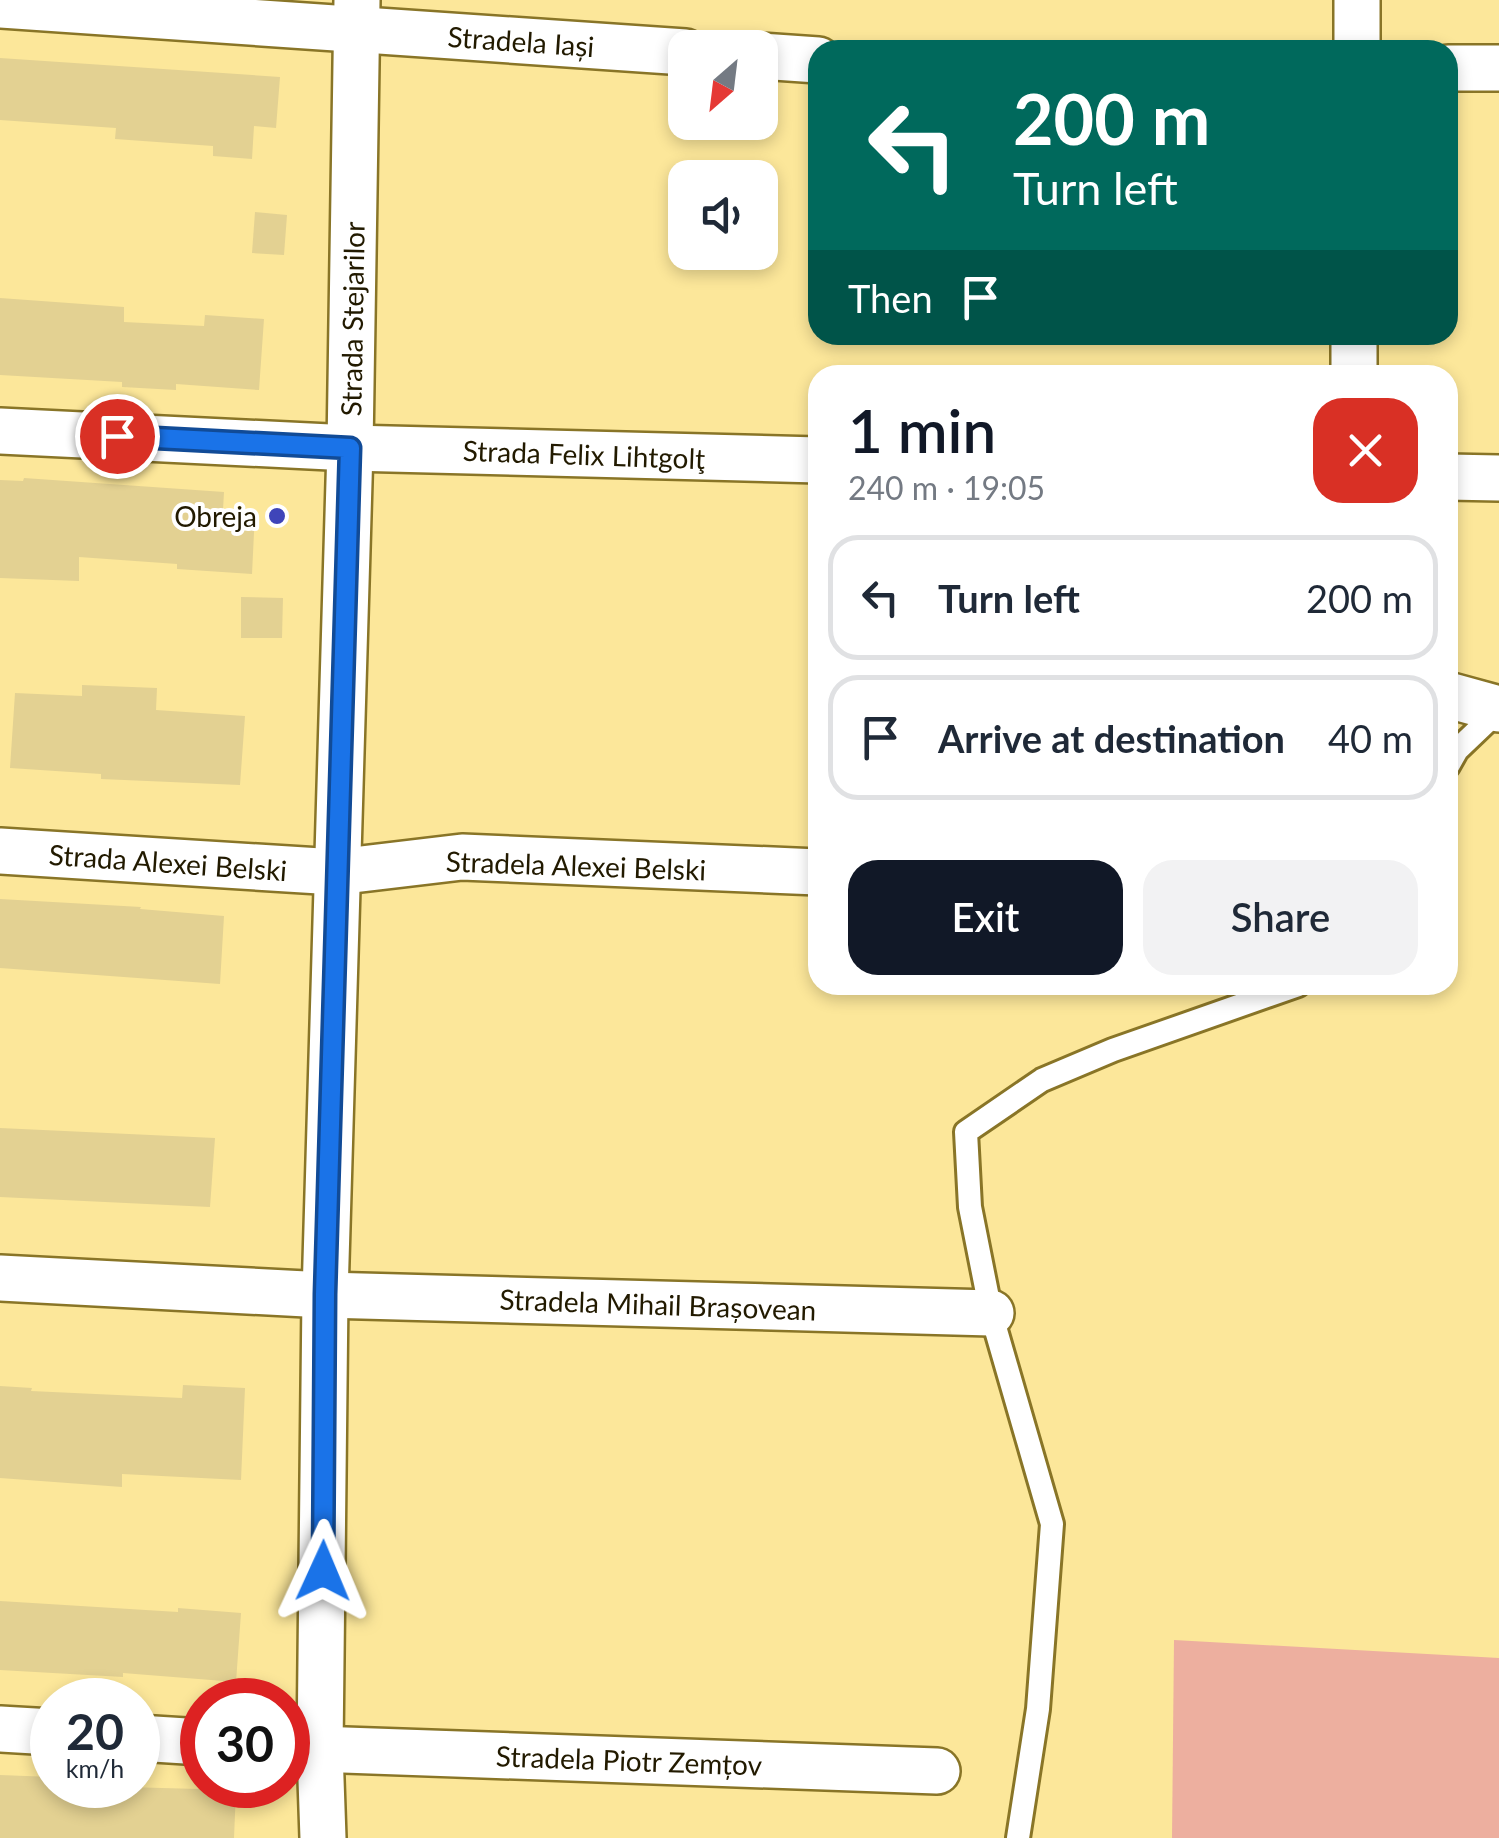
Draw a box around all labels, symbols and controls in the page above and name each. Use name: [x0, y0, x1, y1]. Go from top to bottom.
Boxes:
street label: Stradela Iași: [447, 19, 595, 63]
north arrow: [668, 30, 778, 140]
map controls: [668, 30, 778, 270]
text: 200 m: [1013, 76, 1210, 160]
icon: left: [848, 80, 978, 210]
button: sound: [668, 160, 778, 270]
text: Turn left: [1013, 161, 1178, 215]
street label: Strada Stejarilor: [333, 221, 371, 417]
icon: arrive: [953, 270, 1008, 325]
text: Then: [848, 275, 933, 321]
pin: [75, 394, 160, 479]
text: 1 min: [848, 394, 996, 466]
button: close: [1313, 398, 1418, 503]
icon: arrive: [90, 409, 145, 464]
street label: Strada Felix Lihtgolţ: [462, 433, 706, 475]
text: 240 m · 19:05: [848, 468, 1045, 507]
place label: Obreja: [174, 499, 257, 533]
marker: Obreja: [266, 505, 288, 527]
icon: left: [853, 570, 908, 625]
text: Turn left: [938, 575, 1080, 621]
text: 200 m: [1306, 575, 1413, 621]
icon: arrive: [853, 710, 908, 765]
text: Arrive at destination: [938, 715, 1285, 761]
text: 40 m: [1328, 715, 1413, 761]
street label: Strada Alexei Belski: [48, 837, 288, 887]
street label: Stradela Alexei Belski: [445, 843, 707, 887]
button: Exit: [848, 860, 1123, 975]
button: Share: [1143, 860, 1418, 975]
street label: Stradela Mihail Brașovean: [499, 1281, 817, 1327]
position arrow: [271, 1519, 375, 1623]
speed limit sign: 30: [180, 1678, 310, 1808]
text: 20: [66, 1701, 124, 1761]
street label: Stradela Piotr Zemțov: [495, 1738, 763, 1782]
text: km/h: [66, 1753, 124, 1783]

